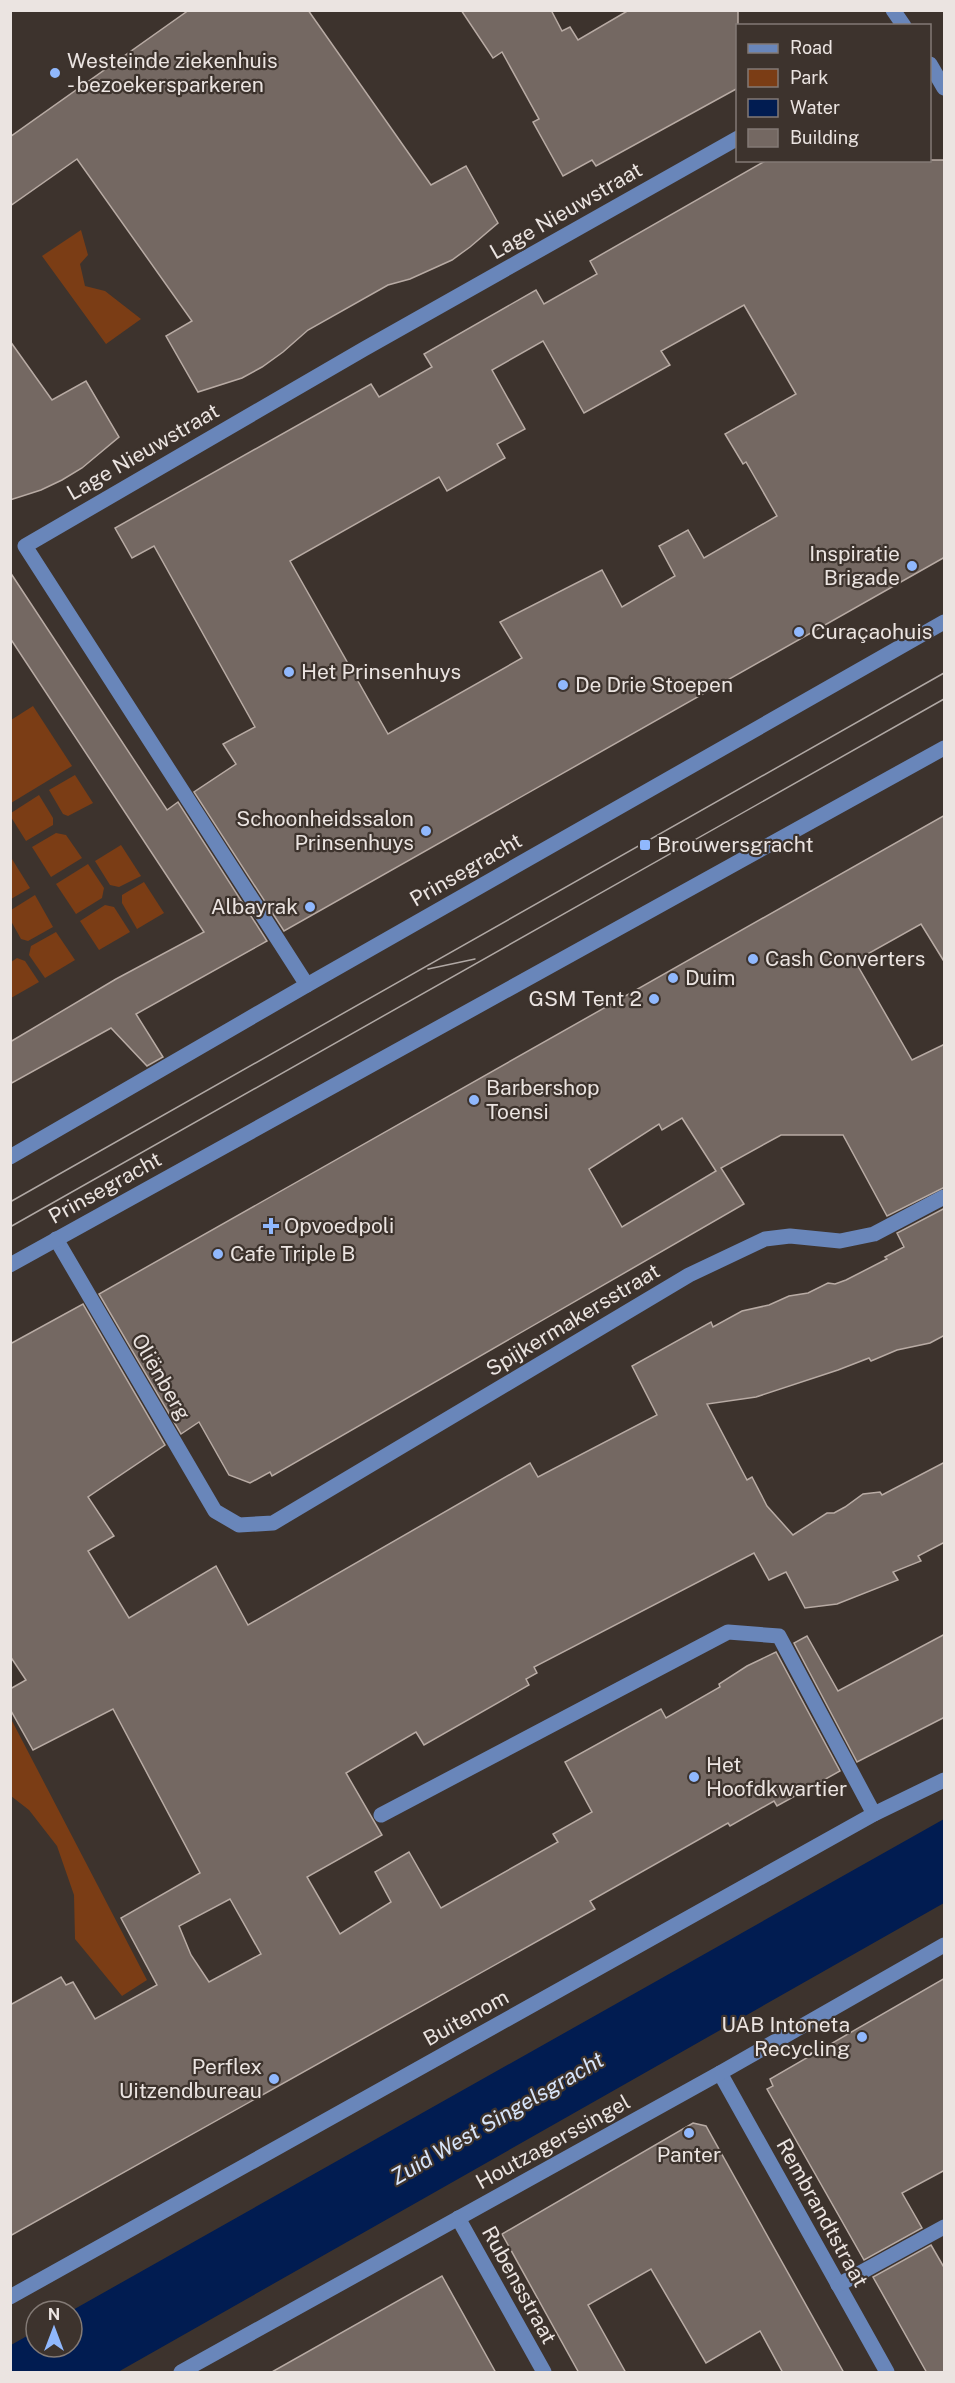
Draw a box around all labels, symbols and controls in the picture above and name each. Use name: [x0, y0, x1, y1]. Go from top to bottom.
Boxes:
legend: [736, 24, 931, 162]
text: Road: [790, 37, 833, 58]
place label: Westeinde ziekenhuis - bezoekersparkeren: [67, 48, 278, 97]
marker: Westeinde ziekenhuis - bezoekersparkeren: [48, 66, 62, 80]
text: Park: [790, 67, 828, 88]
text: Water: [790, 97, 840, 118]
text: Building: [790, 127, 859, 148]
street label: Lage Nieuwstraat: [485, 157, 646, 264]
street label: Lage Nieuwstraat: [62, 398, 223, 505]
place label: Inspiratie Brigade: [809, 541, 900, 590]
marker: Inspiratie Brigade: [905, 559, 919, 573]
place label: Curaçaohuis: [811, 619, 932, 644]
marker: Curaçaohuis: [792, 625, 806, 639]
place label: Het Prinsenhuys: [301, 659, 461, 684]
marker: Het Prinsenhuys: [282, 665, 296, 679]
place label: De Drie Stoepen: [575, 672, 733, 697]
marker: De Drie Stoepen: [556, 678, 570, 692]
place label: Schoonheidssalon Prinsenhuys: [236, 806, 414, 855]
marker: Schoonheidssalon Prinsenhuys: [419, 824, 433, 838]
street label: Prinsegracht: [405, 827, 526, 912]
place label: Brouwersgracht: [657, 832, 814, 857]
marker: Brouwersgracht: [638, 838, 652, 852]
place label: Albayrak: [211, 894, 298, 919]
marker: Albayrak: [303, 900, 317, 914]
place label: Cash Converters: [765, 946, 925, 971]
marker: Cash Converters: [746, 952, 760, 966]
place label: Duim: [685, 965, 735, 990]
marker: Duim: [666, 971, 680, 985]
place label: GSM Tent 2: [529, 986, 642, 1011]
marker: GSM Tent 2: [647, 992, 661, 1006]
place label: Barbershop Toensi: [486, 1075, 600, 1124]
marker: Barbershop Toensi: [467, 1093, 481, 1107]
street label: Prinsegracht: [44, 1146, 165, 1229]
place label: Opvoedpoli: [284, 1213, 394, 1238]
marker: Opvoedpoli: [262, 1217, 280, 1235]
place label: Cafe Triple B: [230, 1241, 355, 1266]
marker: Cafe Triple B: [211, 1247, 225, 1261]
street label: Spijkermakersstraat: [482, 1258, 664, 1381]
street label: Oliënberg: [127, 1329, 196, 1425]
place label: Het Hoofdkwartier: [706, 1752, 847, 1801]
marker: Het Hoofdkwartier: [687, 1770, 701, 1784]
street label: Buitenom: [419, 1984, 513, 2051]
place label: UAB Intoneta Recycling: [721, 2012, 850, 2061]
marker: UAB Intoneta Recycling: [855, 2030, 869, 2044]
water label: Zuid West Singelsgracht: [386, 2046, 609, 2190]
place label: Perflex Uitzendbureau: [119, 2054, 262, 2103]
marker: Perflex Uitzendbureau: [267, 2072, 281, 2086]
street label: Houtzagerssingel: [471, 2089, 634, 2194]
marker: Panter: [682, 2126, 696, 2140]
street label: Rembrandtstraat: [771, 2134, 874, 2291]
place label: Panter: [657, 2142, 721, 2167]
street label: Rubensstraat: [477, 2222, 562, 2348]
north arrow: [24, 2299, 84, 2359]
text: N: [48, 2305, 60, 2324]

